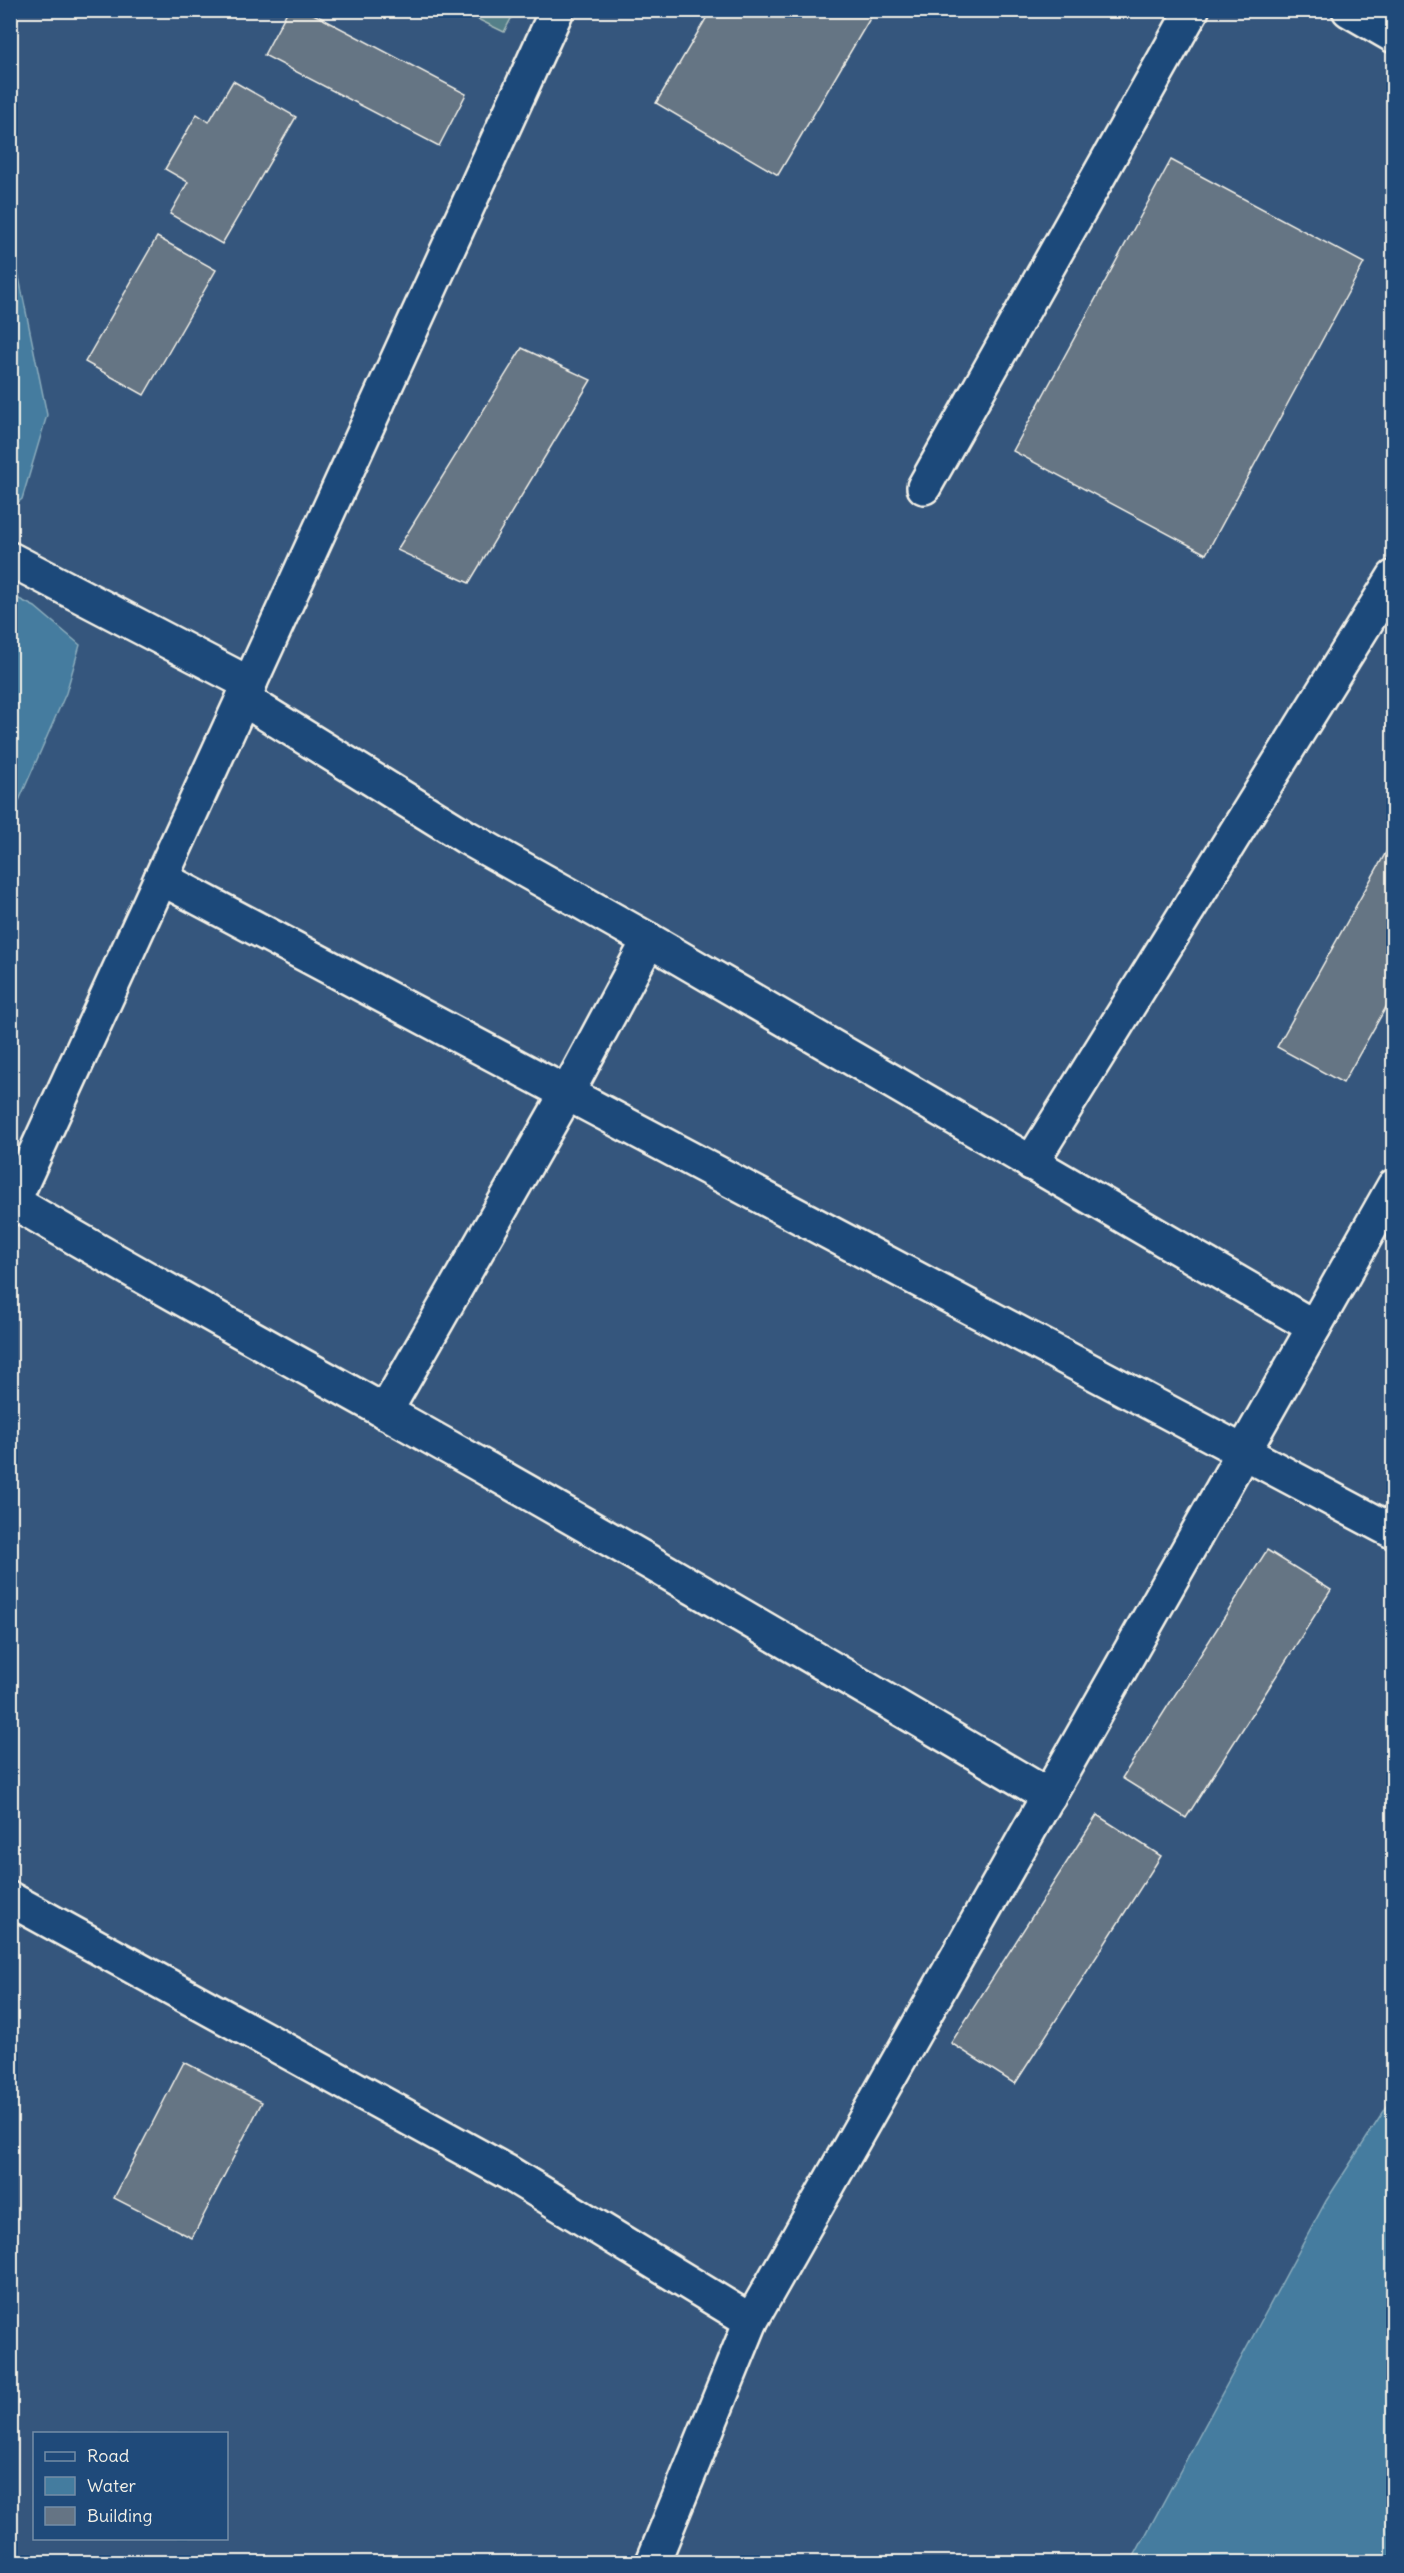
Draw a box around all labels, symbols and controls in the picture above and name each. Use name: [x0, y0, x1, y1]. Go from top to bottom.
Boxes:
legend: [33, 2432, 228, 2540]
text: Road: [87, 2444, 130, 2467]
text: Water: [87, 2474, 137, 2497]
text: Building: [87, 2504, 152, 2527]

